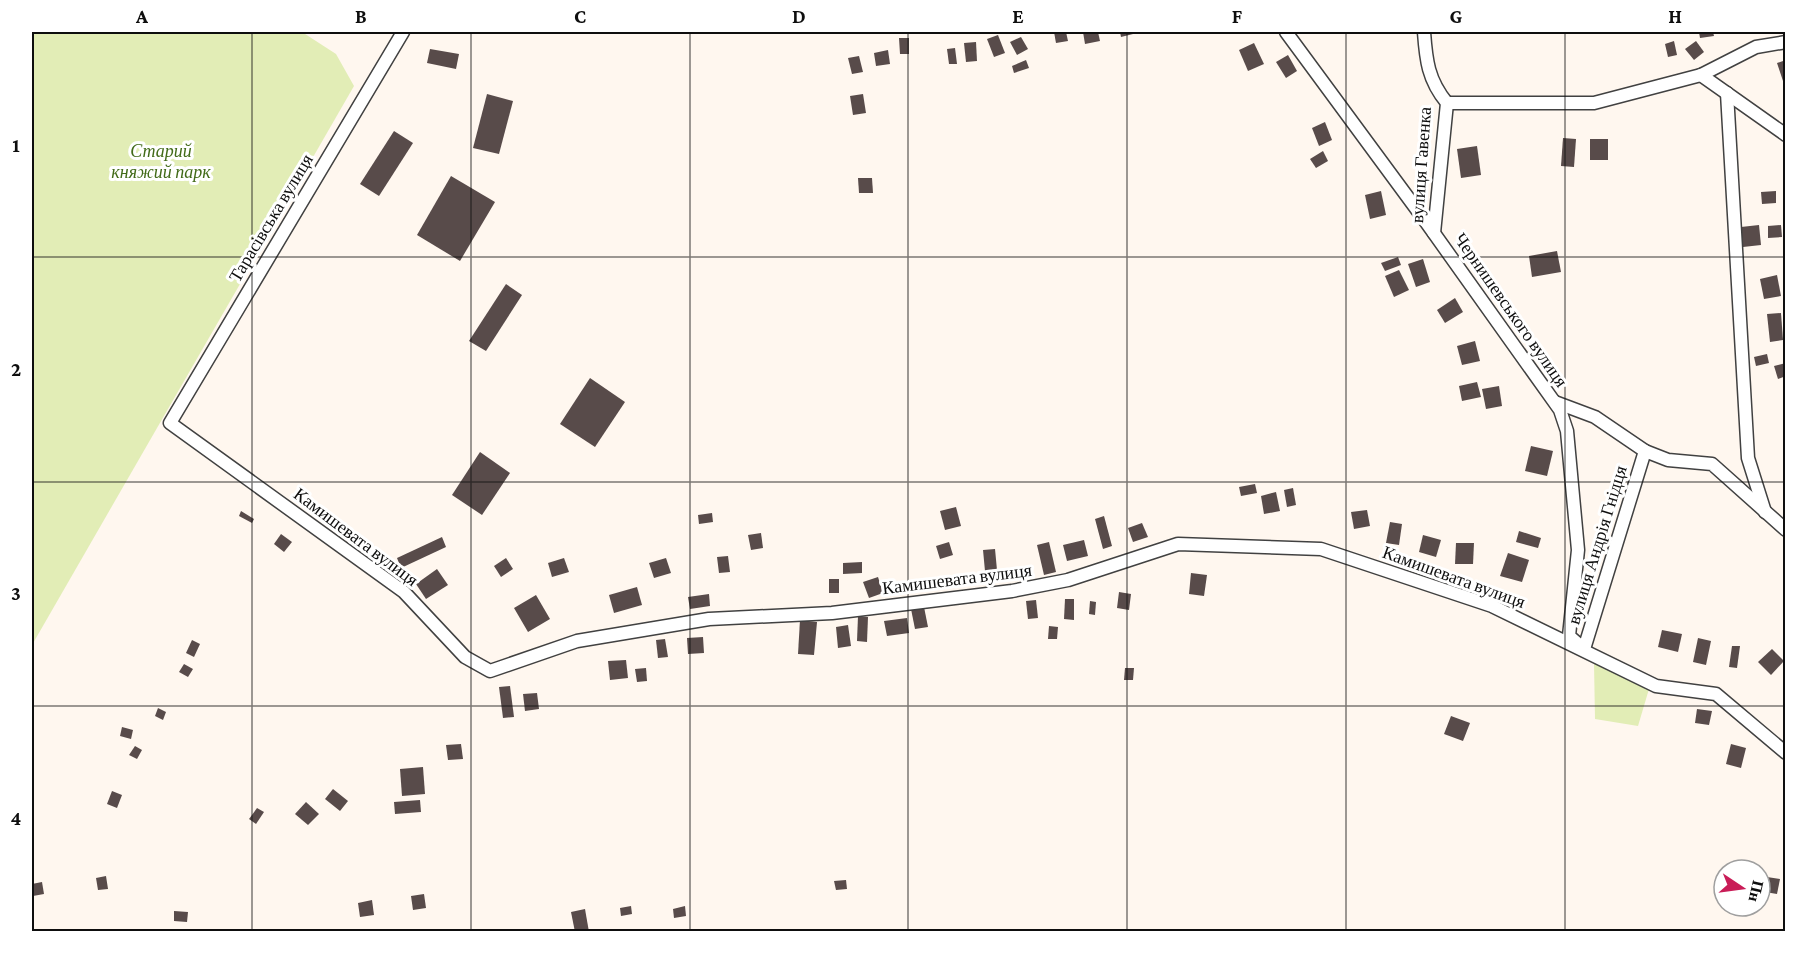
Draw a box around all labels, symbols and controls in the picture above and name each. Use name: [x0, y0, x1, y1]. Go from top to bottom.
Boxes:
text: A: [135, 5, 149, 27]
text: B: [355, 5, 367, 27]
text: C: [574, 5, 586, 27]
text: D: [792, 5, 806, 27]
text: E: [1012, 5, 1024, 27]
text: F: [1232, 5, 1243, 27]
text: G: [1450, 5, 1463, 27]
text: H: [1668, 5, 1682, 27]
street label: вулиця Гавенка: [1407, 106, 1435, 224]
text: 1: [12, 134, 20, 156]
park label: Старий княжий парк: [111, 141, 211, 182]
street label: Тарасівська вулиця: [225, 150, 317, 286]
street label: Чернишевського вулиця: [1450, 229, 1572, 391]
text: 2: [11, 358, 21, 380]
street label: вулиця Андрія Гнідця: [1563, 463, 1631, 627]
street label: Камишевата вулиця: [290, 484, 422, 590]
street label: Камишевата вулиця: [1380, 542, 1528, 612]
street label: Камишевата вулиця: [881, 560, 1033, 598]
text: 3: [11, 582, 21, 604]
text: 4: [11, 807, 22, 829]
north arrow: [1712, 858, 1772, 918]
text: Пн: [1745, 879, 1767, 904]

